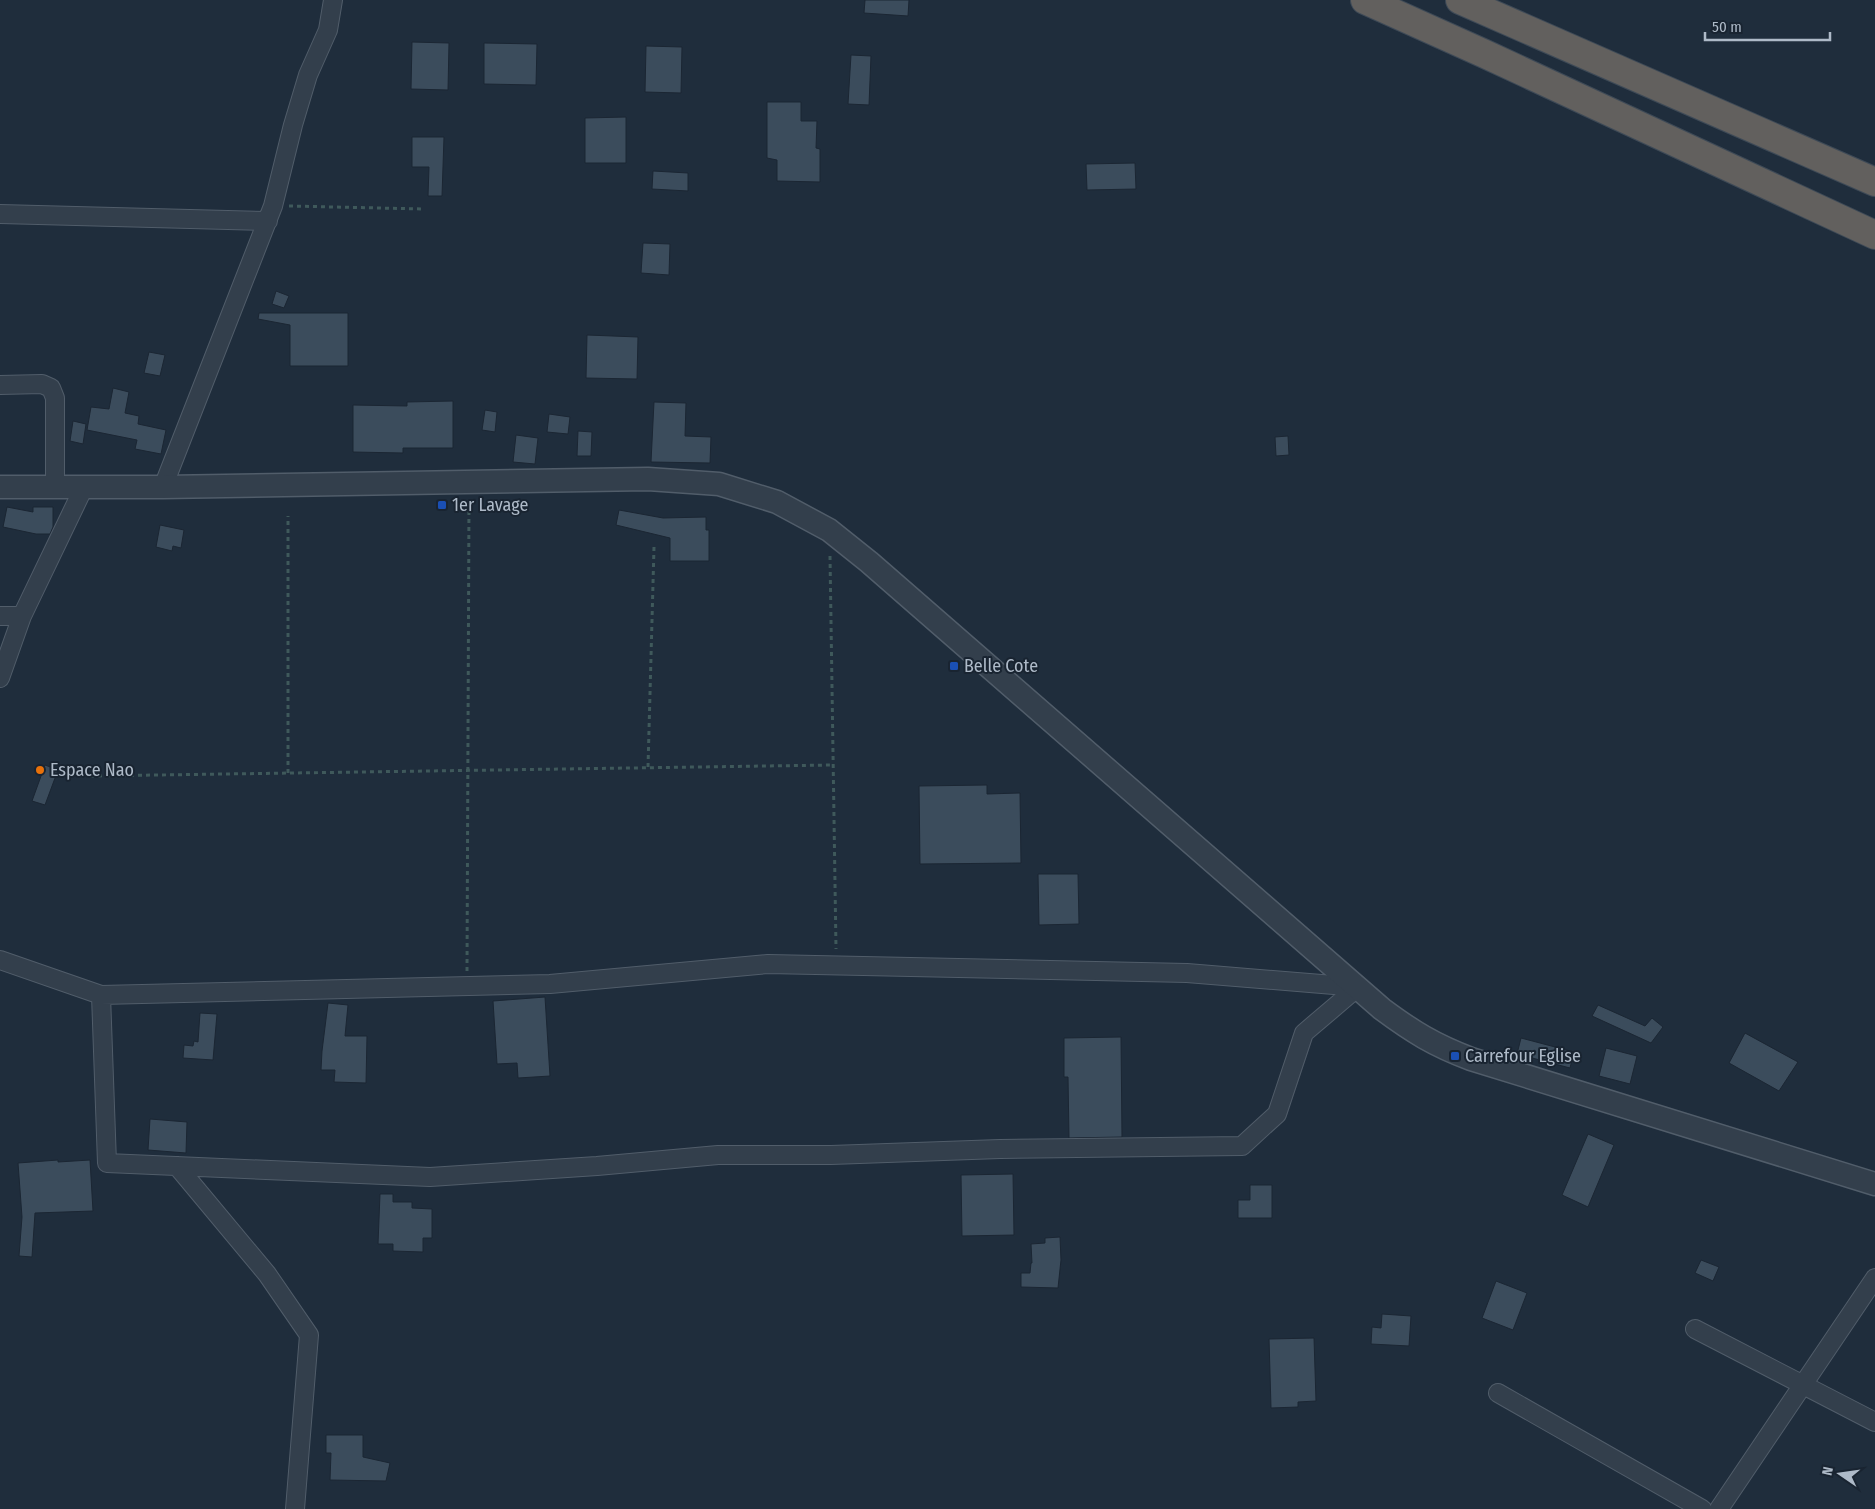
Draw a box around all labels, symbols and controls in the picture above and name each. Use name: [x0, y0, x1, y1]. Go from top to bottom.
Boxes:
scale bar: [1705, 10, 1830, 42]
text: 50 m: [1712, 18, 1742, 36]
place label: 1er Lavage: [452, 494, 528, 516]
marker: 1er Lavage: [436, 499, 448, 511]
place label: Belle Cote: [964, 655, 1038, 677]
marker: Belle Cote: [948, 660, 960, 672]
place label: Espace Nao: [50, 759, 134, 781]
marker: Espace Nao: [34, 764, 46, 776]
place label: Carrefour Eglise: [1465, 1045, 1581, 1067]
marker: Carrefour Eglise: [1449, 1050, 1461, 1062]
north arrow: [1815, 1449, 1865, 1499]
text: N: [1819, 1465, 1837, 1477]

